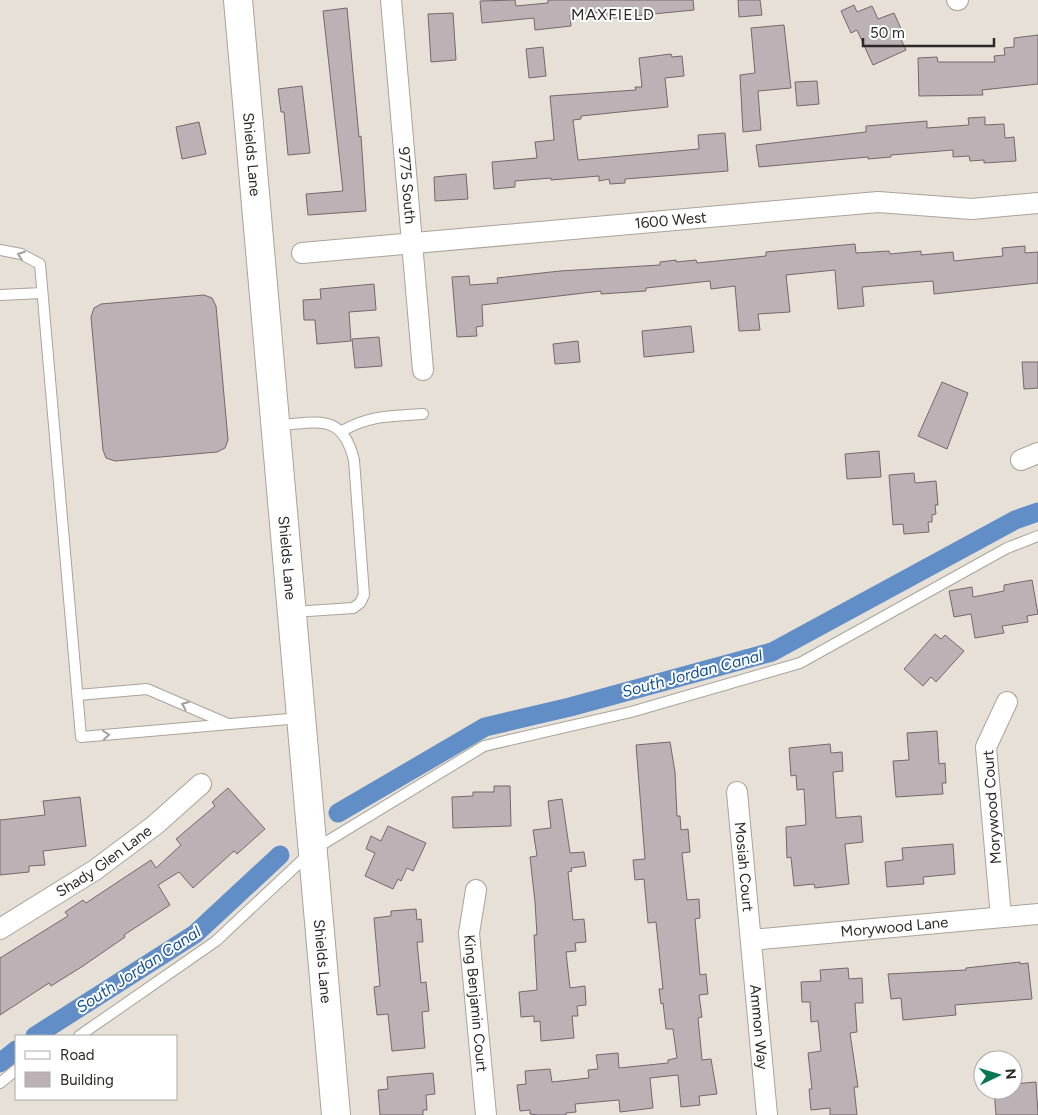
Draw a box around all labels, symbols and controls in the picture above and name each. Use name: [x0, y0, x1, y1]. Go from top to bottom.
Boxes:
district label: MAXFIELD: [571, 5, 655, 24]
scale bar: [863, 15, 994, 47]
text: 50 m: [870, 24, 905, 42]
street label: Shields Lane: [239, 112, 264, 197]
street label: 9775 South: [395, 146, 419, 225]
street label: 1600 West: [634, 208, 708, 233]
one-way arrow: [17, 251, 25, 261]
street label: Shields Lane: [274, 515, 300, 601]
water label: South Jordan Canal: [620, 645, 765, 701]
one-way arrow: [181, 701, 190, 712]
one-way arrow: [103, 730, 111, 741]
street label: Morywood Court: [979, 749, 1005, 865]
street label: Mosiah Court: [731, 821, 757, 913]
street label: Shady Glen Lane: [53, 822, 155, 901]
street label: Morywood Lane: [840, 913, 949, 941]
street label: Shields Lane: [310, 919, 335, 1004]
water label: South Jordan Canal: [72, 922, 204, 1017]
street label: King Benjamin Court: [460, 934, 491, 1073]
street label: Ammon Way: [746, 983, 772, 1071]
legend: [15, 1035, 178, 1100]
text: Road: [60, 1046, 95, 1064]
north arrow: [973, 1050, 1023, 1100]
text: N: [1002, 1068, 1019, 1080]
text: Building: [60, 1071, 114, 1089]

